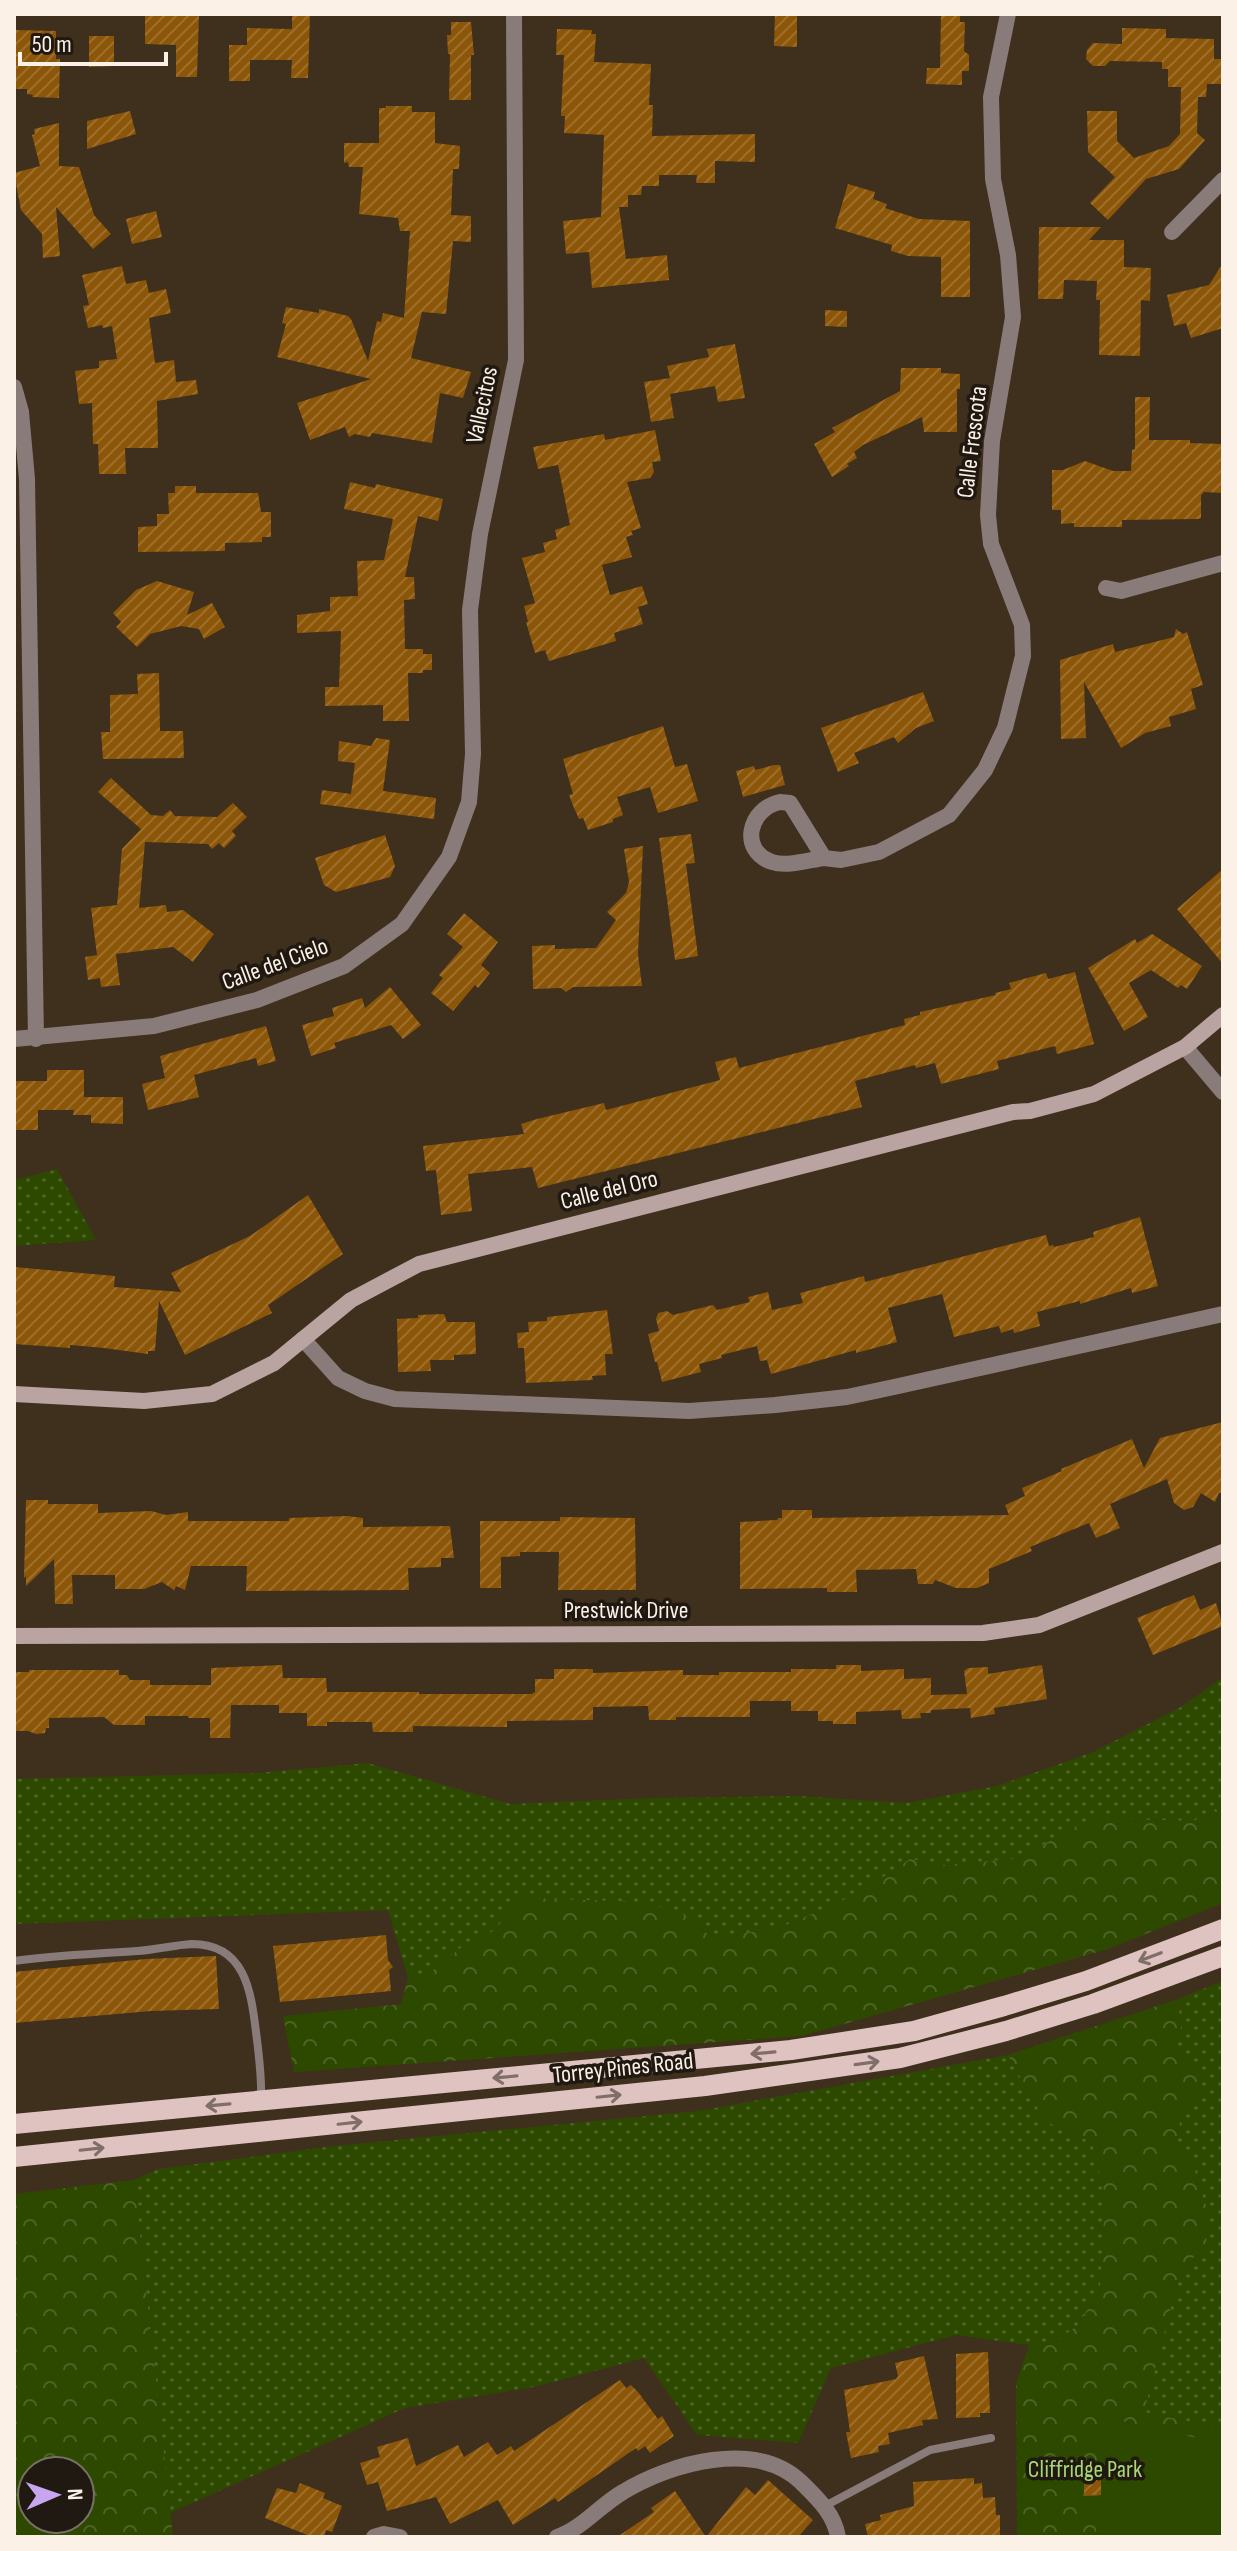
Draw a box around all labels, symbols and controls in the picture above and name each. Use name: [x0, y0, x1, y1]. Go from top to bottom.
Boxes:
scale bar: [20, 16, 166, 66]
text: 50 m: [32, 30, 72, 59]
street label: Vallecitos: [460, 364, 504, 446]
street label: Calle Frescota: [951, 384, 993, 500]
street label: Calle del Cielo: [218, 931, 332, 997]
street label: Calle del Oro: [557, 1164, 661, 1216]
street label: Prestwick Drive: [564, 1596, 688, 1625]
one-way arrow: [1138, 1951, 1163, 1965]
street label: Torrey Pines Road: [551, 2046, 695, 2090]
one-way arrow: [750, 2046, 777, 2061]
one-way arrow: [853, 2055, 879, 2070]
one-way arrow: [492, 2070, 519, 2085]
one-way arrow: [595, 2088, 622, 2103]
one-way arrow: [205, 2097, 232, 2112]
one-way arrow: [336, 2115, 363, 2130]
one-way arrow: [78, 2142, 105, 2157]
north arrow: [16, 2455, 96, 2535]
park label: Cliffridge Park: [1028, 2455, 1142, 2484]
text: N: [61, 2488, 88, 2501]

